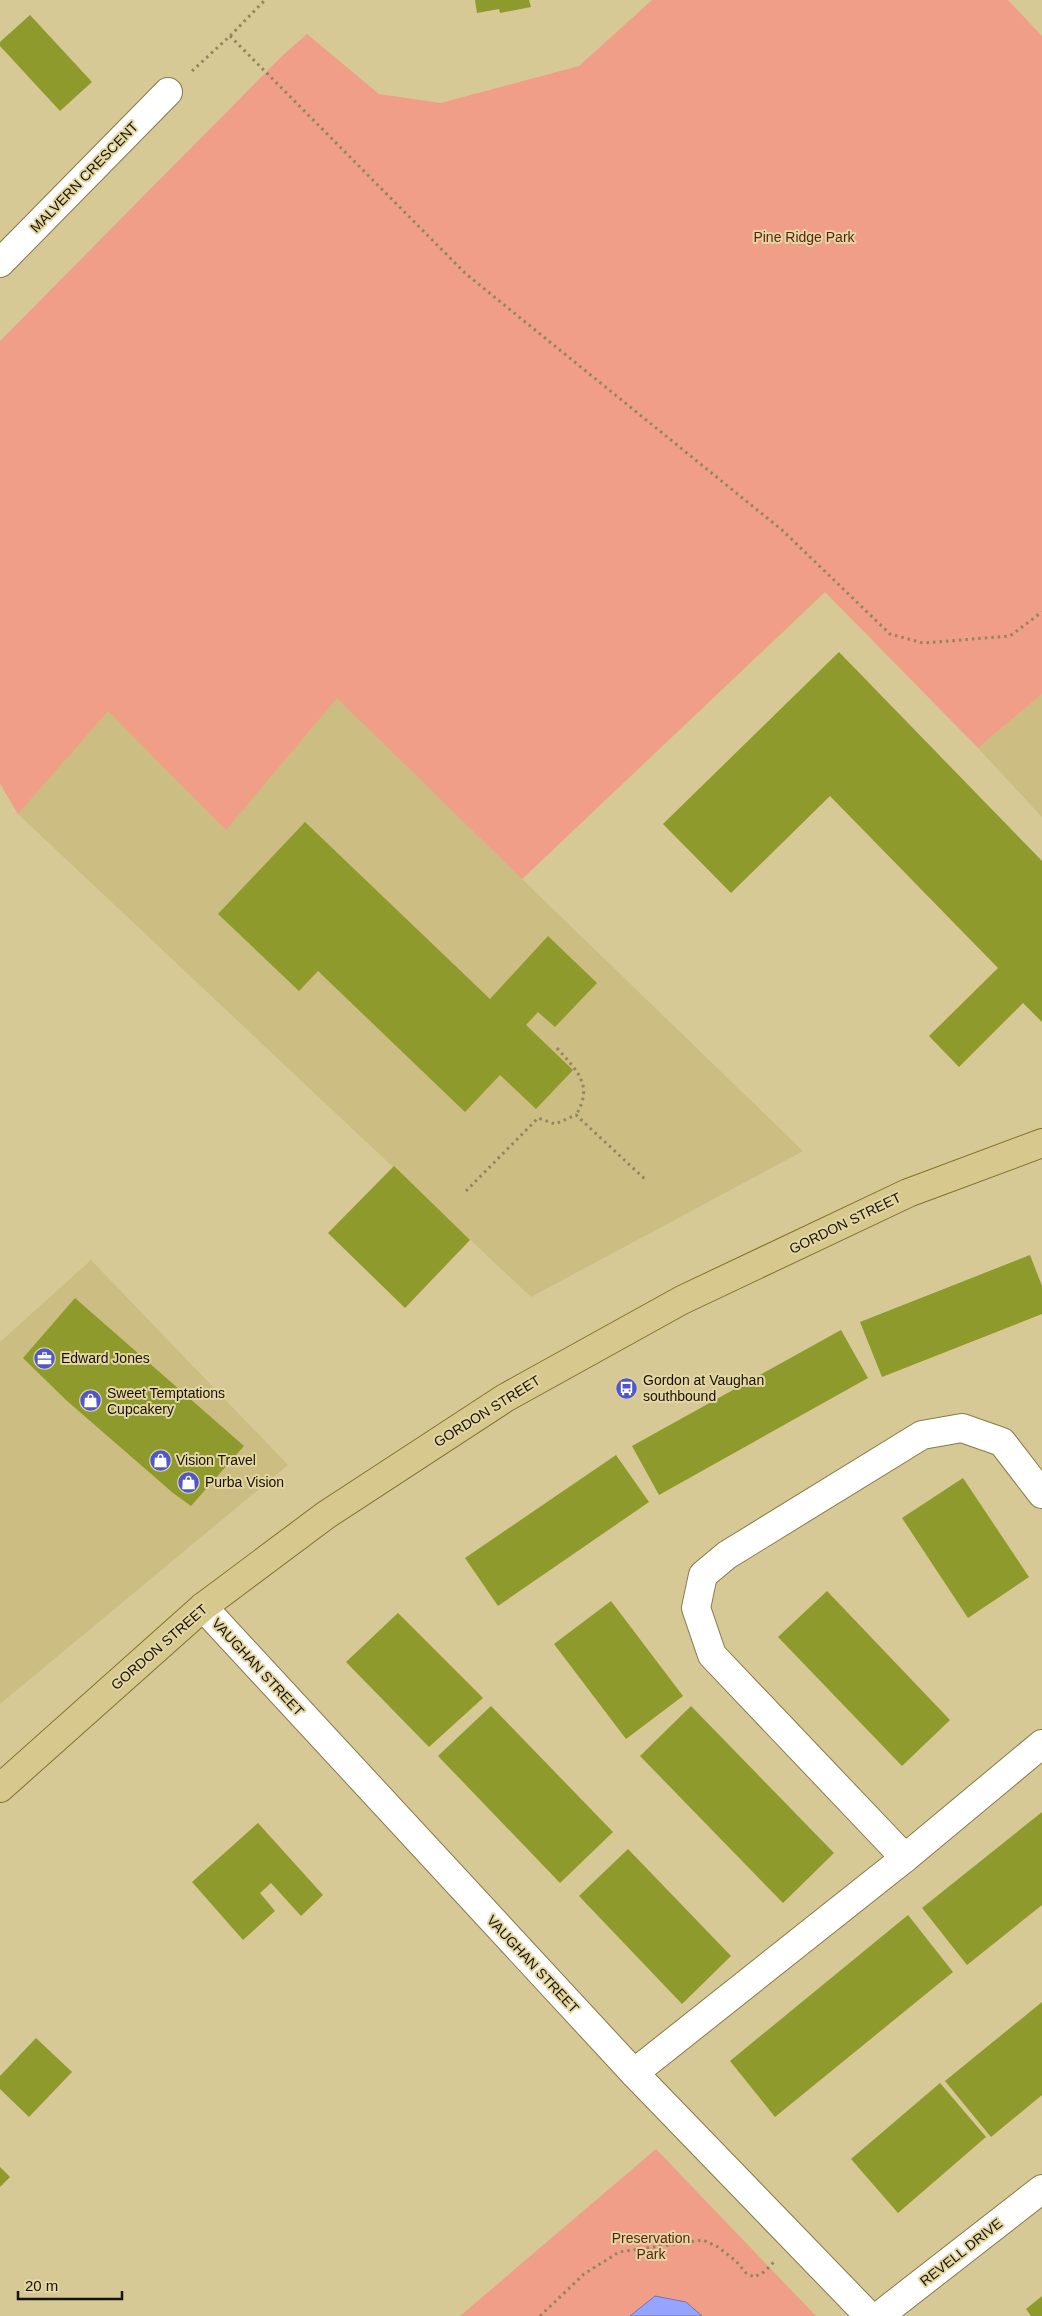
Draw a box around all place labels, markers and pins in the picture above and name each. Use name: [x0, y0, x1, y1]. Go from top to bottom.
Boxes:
office icon: Edward Jones: [33, 1346, 57, 1370]
place label: Edward Jones: [61, 1350, 150, 1366]
place label: Gordon at Vaughan southbound: [643, 1372, 764, 1404]
bus stop icon: Gordon at Vaughan southbound: [615, 1376, 639, 1400]
place label: Sweet Temptations Cupcakery: [107, 1385, 225, 1417]
shop icon: Sweet Temptations Cupcakery: [79, 1389, 103, 1413]
shop icon: Vision Travel: [148, 1448, 172, 1472]
place label: Vision Travel: [176, 1452, 256, 1468]
shop icon: Purba Vision: [177, 1470, 201, 1494]
place label: Purba Vision: [205, 1474, 284, 1490]

